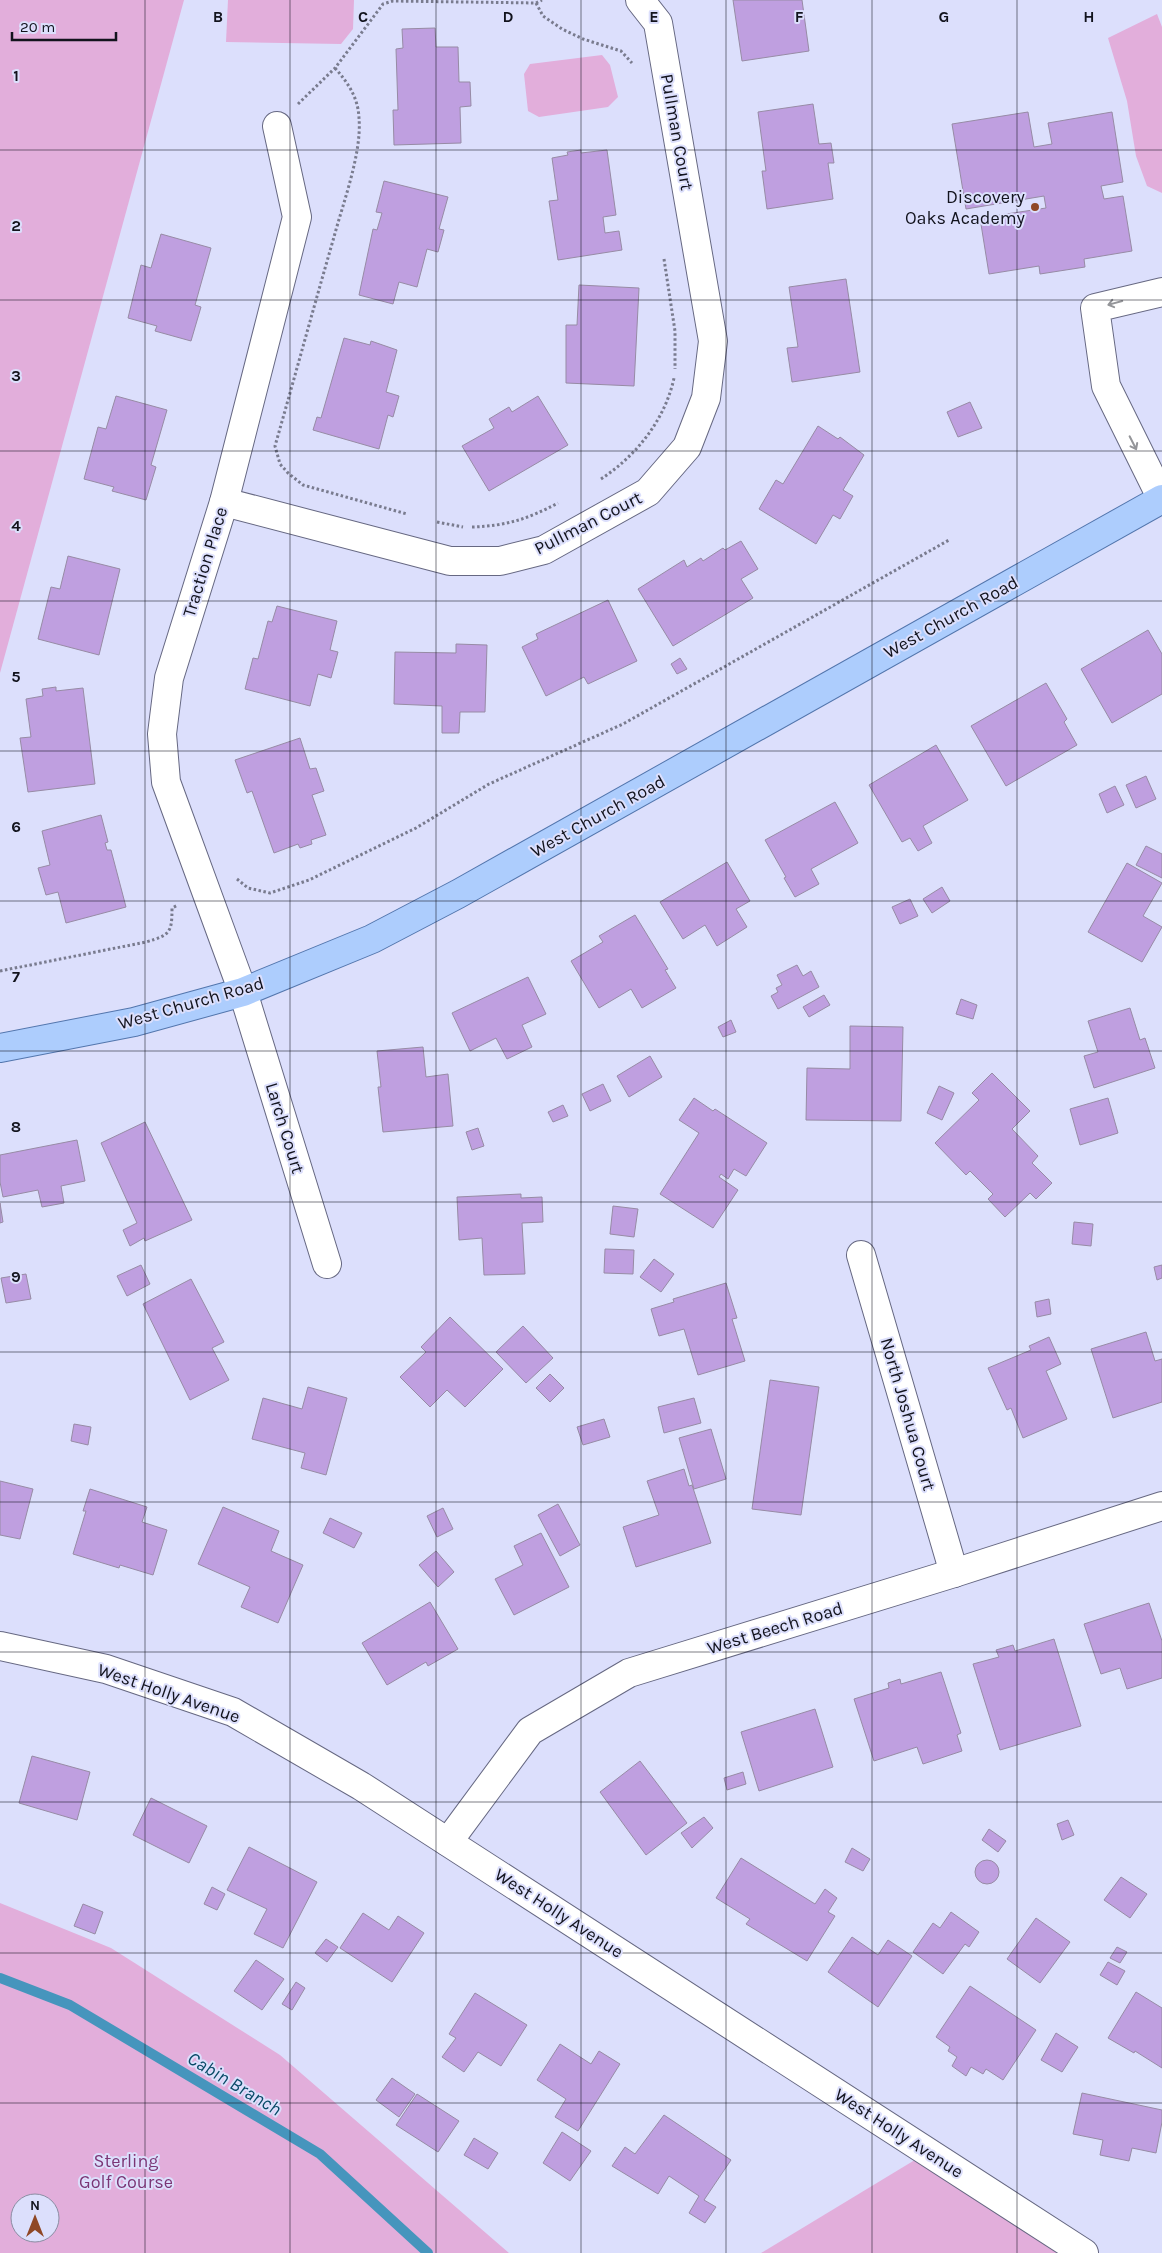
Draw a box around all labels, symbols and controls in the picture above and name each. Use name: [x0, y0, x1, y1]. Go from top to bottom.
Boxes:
text: B: [213, 7, 223, 26]
text: C: [358, 7, 368, 26]
text: D: [503, 7, 514, 26]
text: E: [649, 7, 659, 26]
text: F: [795, 7, 804, 26]
text: G: [939, 7, 949, 26]
text: H: [1083, 7, 1095, 26]
scale bar: [12, 10, 116, 42]
text: 20 m: [20, 18, 55, 36]
text: 1: [13, 66, 19, 85]
street label: Pullman Court: [656, 72, 698, 192]
place label: Discovery Oaks Academy: [905, 186, 1026, 229]
marker: Discovery Oaks Academy: [1029, 201, 1041, 213]
text: 2: [11, 216, 21, 235]
one-way arrow: [1107, 298, 1123, 308]
text: 3: [11, 366, 21, 385]
one-way arrow: [1129, 435, 1138, 450]
street label: Pullman Court: [530, 486, 646, 560]
street label: Traction Place: [178, 504, 232, 620]
text: 4: [11, 516, 21, 535]
street label: West Church Road: [880, 571, 1022, 663]
text: 5: [11, 667, 21, 686]
street label: West Church Road: [527, 770, 669, 862]
text: 6: [11, 817, 21, 836]
text: 7: [12, 967, 20, 986]
street label: West Church Road: [116, 972, 266, 1034]
street label: Larch Court: [261, 1080, 309, 1177]
text: 8: [11, 1117, 21, 1136]
text: 9: [11, 1267, 21, 1286]
street label: North Joshua Court: [876, 1335, 940, 1493]
street label: West Beech Road: [704, 1597, 846, 1659]
street label: West Holly Avenue: [95, 1658, 243, 1728]
street label: West Holly Avenue: [490, 1863, 628, 1963]
water label: Cabin Branch: [183, 2047, 285, 2121]
street label: West Holly Avenue: [830, 2083, 968, 2183]
park label: Sterling Golf Course: [79, 2150, 173, 2193]
north arrow: [10, 2193, 60, 2243]
text: N: [30, 2197, 40, 2214]

